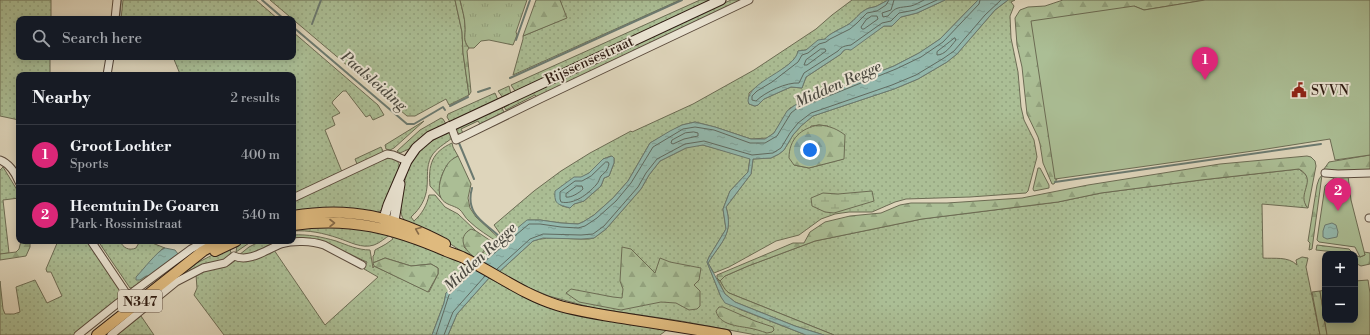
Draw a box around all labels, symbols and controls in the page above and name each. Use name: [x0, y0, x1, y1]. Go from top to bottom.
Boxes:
search box: [16, 16, 296, 60]
icon: search: [30, 27, 52, 49]
text: Search here: [62, 29, 142, 48]
street label: Rijssensestraat: [542, 32, 637, 89]
water label: Paalsleiding: [336, 47, 412, 116]
pin: 1: [1192, 47, 1218, 80]
water label: Midden Regge: [792, 57, 884, 112]
public building icon: SVVN: [1290, 81, 1308, 99]
place label: SVVN: [1311, 82, 1349, 100]
text: Nearby: [32, 87, 91, 109]
text: 2 results: [231, 90, 280, 106]
text: Groot Lochter: [70, 137, 172, 156]
your location: [800, 140, 820, 160]
text: 1: [42, 147, 48, 163]
text: 400 m: [241, 147, 280, 163]
text: Sports: [70, 156, 109, 172]
pin: 2: [1325, 178, 1351, 211]
text: Heemtuin De Goaren: [70, 197, 219, 216]
text: 2: [41, 207, 49, 223]
text: 540 m: [242, 207, 280, 223]
text: Park · Rossinistraat: [70, 216, 182, 232]
one-way arrow: [329, 219, 335, 227]
water label: Midden Regge: [440, 219, 521, 296]
one-way arrow: [414, 227, 422, 235]
map controls: [1322, 251, 1358, 323]
button: +: [1322, 251, 1358, 287]
button: −: [1322, 287, 1358, 323]
road number: N347: [118, 290, 162, 312]

